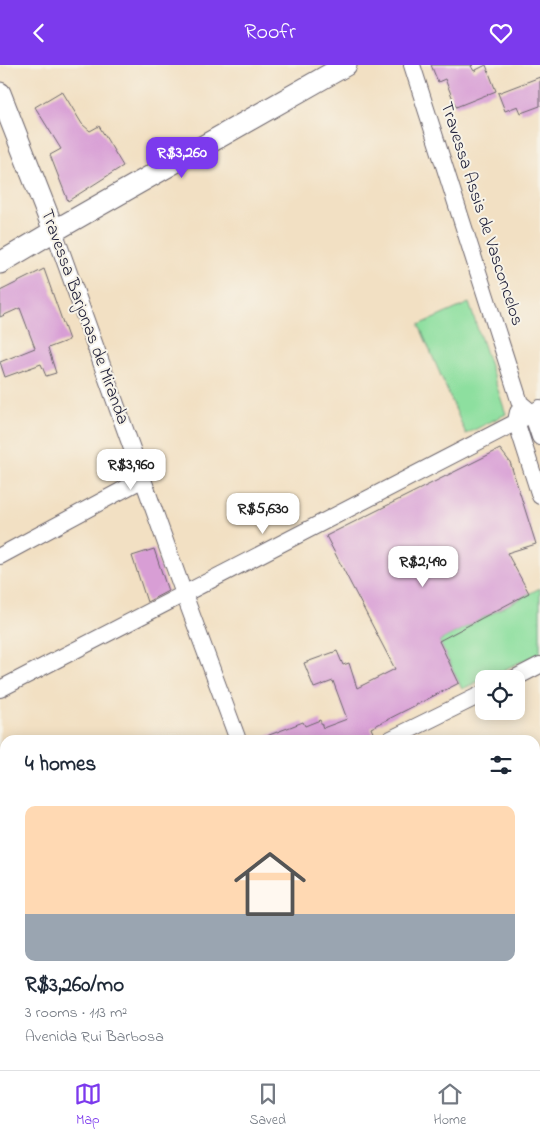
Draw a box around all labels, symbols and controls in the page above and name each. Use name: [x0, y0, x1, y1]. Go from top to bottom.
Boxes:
text: Roofr: [244, 17, 296, 49]
icon: back: [25, 19, 53, 47]
icon: heart: [487, 19, 515, 47]
street label: Travessa Assis de Vasconcelos: [433, 99, 529, 329]
pin: R$3,260: [136, 137, 228, 179]
text: R$3,260: [157, 141, 207, 165]
street label: Travessa Barjonas de Miranda: [33, 206, 135, 428]
pin: R$3,960: [85, 449, 177, 491]
text: R$3,960: [108, 453, 154, 477]
pin: R$5,630: [217, 493, 309, 535]
text: R$5,630: [238, 497, 289, 521]
pin: R$2,490: [377, 545, 469, 588]
text: R$2,490: [399, 550, 447, 574]
map controls: [475, 670, 525, 720]
button: locate: [475, 670, 525, 720]
text: 4 homes: [25, 750, 96, 780]
icon: filters: [487, 751, 515, 779]
icon: home: [225, 839, 315, 929]
text: R$3,260/mo: [25, 971, 124, 1001]
text: 3 rooms · 113 m²: [25, 1001, 127, 1025]
text: Avenida Rui Barbosa: [25, 1025, 164, 1049]
tab: Map: [74, 1080, 102, 1131]
tab: Saved: [249, 1080, 286, 1131]
tab: Home: [434, 1080, 466, 1131]

